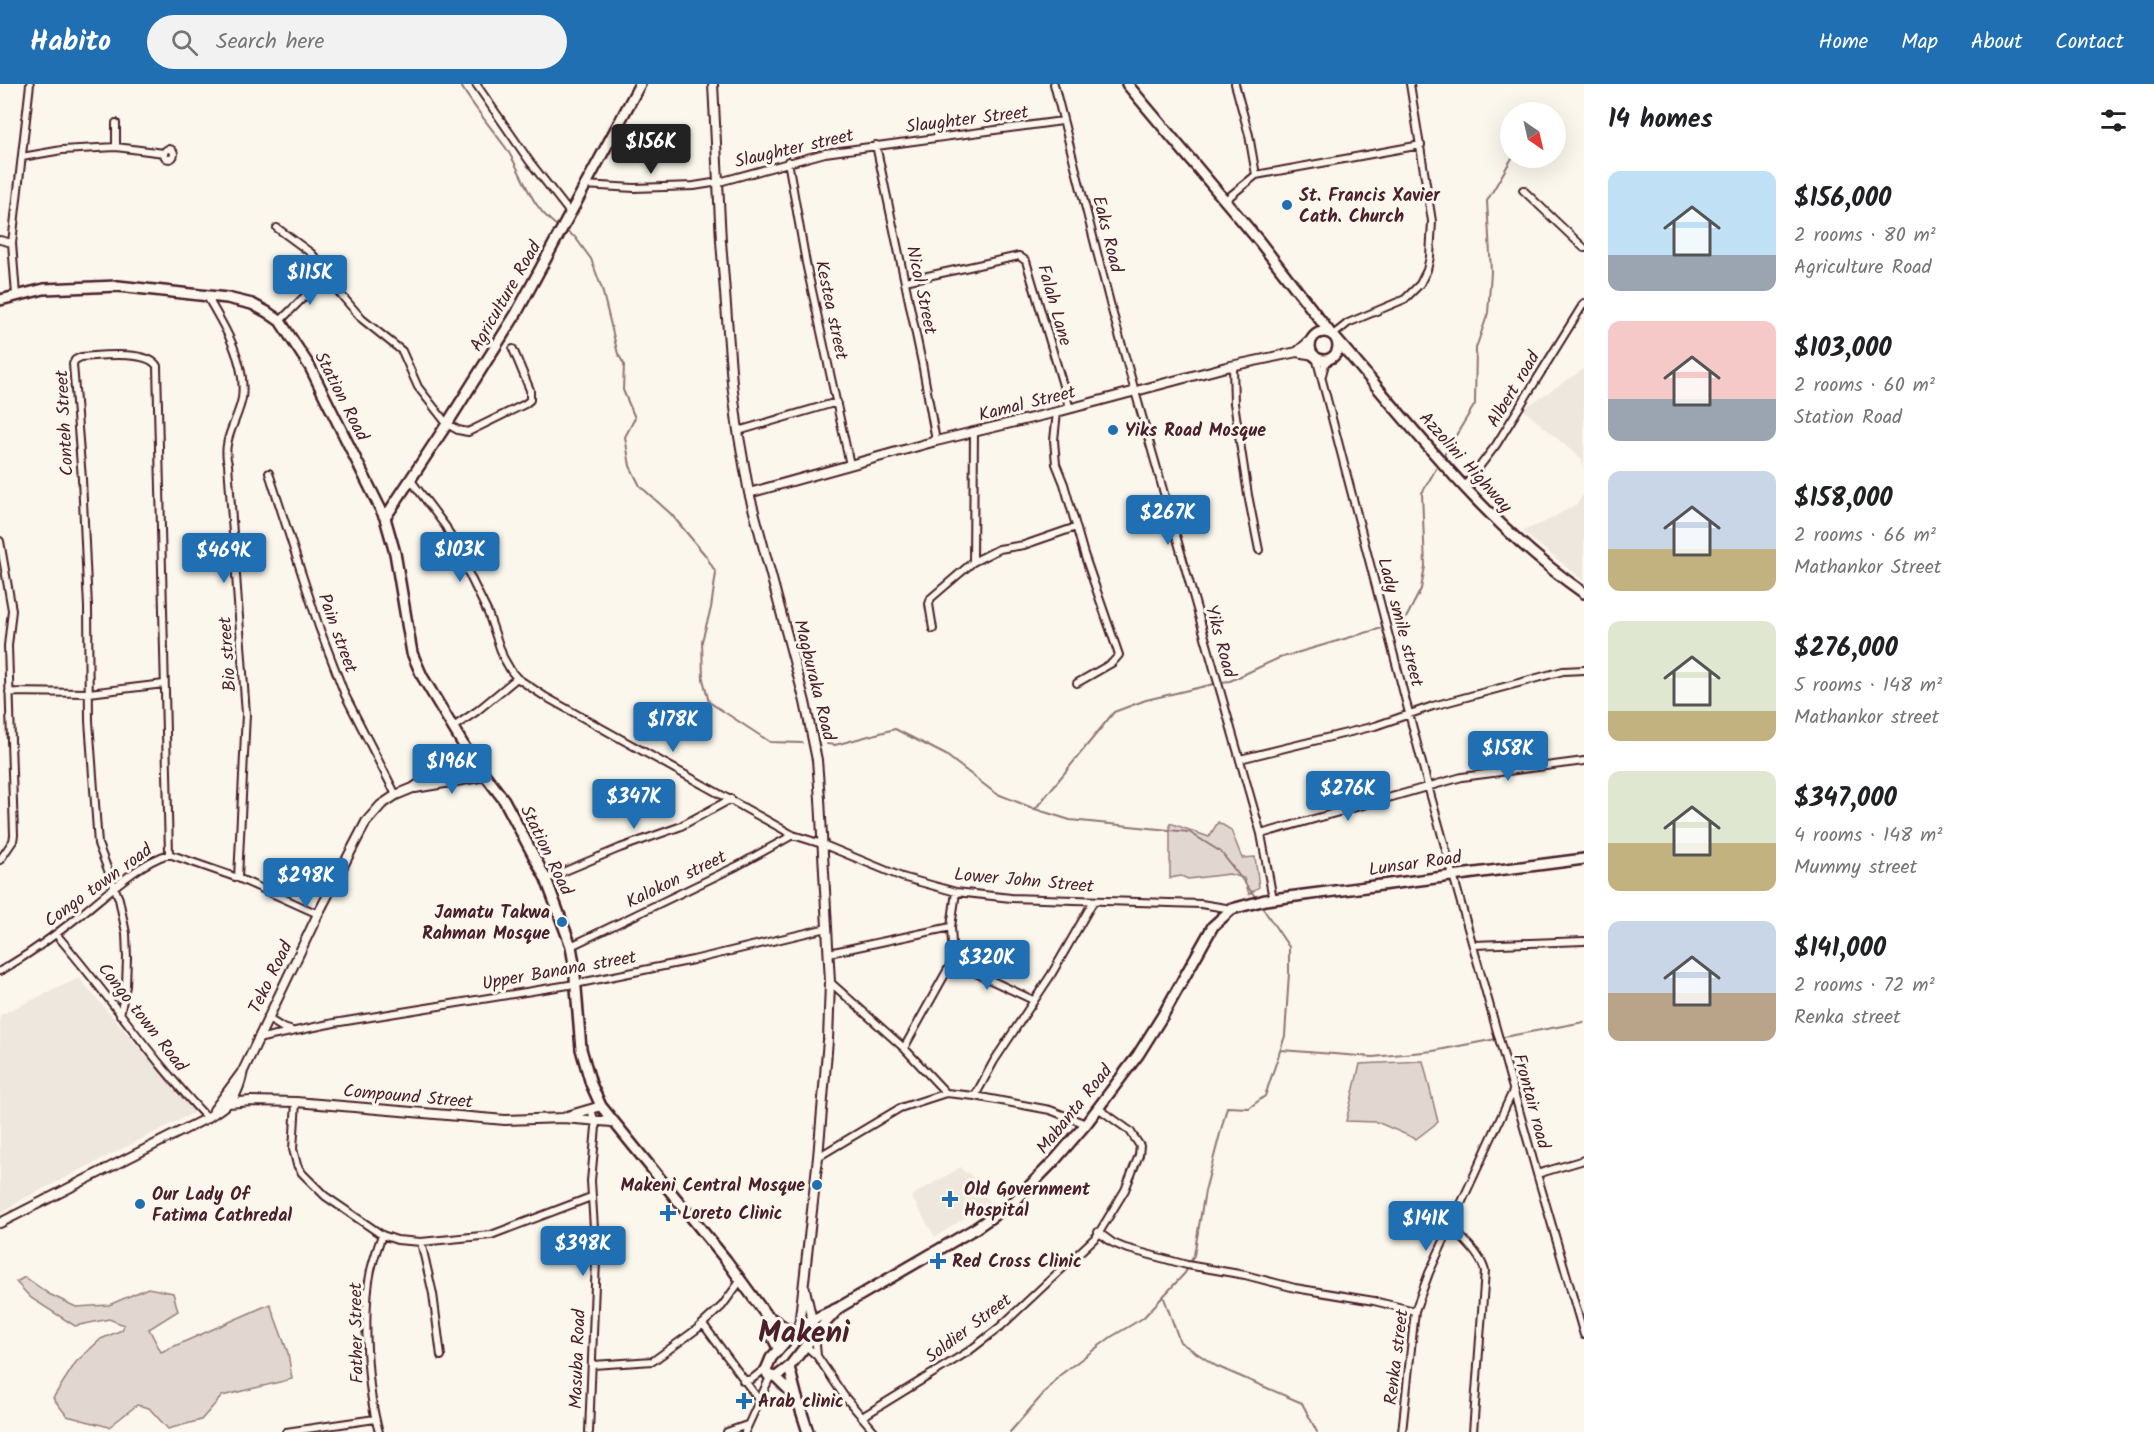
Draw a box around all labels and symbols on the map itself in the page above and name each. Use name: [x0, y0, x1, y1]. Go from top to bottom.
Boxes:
street label: Slaughter Street: [904, 98, 1031, 142]
north arrow: [1500, 102, 1566, 168]
street label: Slaughter street: [732, 121, 858, 177]
pin: $156K: [609, 124, 693, 175]
place label: St. Francis Xavier Cath. Church: [1299, 182, 1441, 232]
street label: Eaks Road: [1083, 193, 1130, 277]
marker: St. Francis Xavier Cath. Church: [1280, 198, 1294, 212]
street label: Agriculture Road: [463, 235, 550, 358]
street label: Nicol Street: [897, 243, 944, 338]
pin: $115K: [268, 255, 352, 306]
street label: Kestea street: [806, 258, 855, 364]
street label: Falah Lane: [1028, 261, 1079, 350]
street label: Albert road: [1480, 345, 1549, 433]
street label: Station Road: [306, 347, 376, 448]
street label: Conteh Street: [48, 368, 83, 477]
street label: Kamal Street: [976, 378, 1080, 431]
street label: Azzolini Highway: [1411, 406, 1519, 521]
place label: Yiks Road Mosque: [1125, 417, 1266, 446]
marker: Yiks Road Mosque: [1106, 423, 1120, 437]
pin: $267K: [1126, 495, 1210, 546]
pin: $103K: [418, 532, 502, 583]
pin: $469K: [182, 533, 266, 584]
street label: Lady smile street: [1368, 555, 1431, 691]
street label: Pain street: [309, 590, 365, 678]
street label: Yiks Road: [1196, 602, 1243, 682]
street label: Bio street: [211, 615, 246, 692]
street label: Magburaka Road: [784, 617, 843, 745]
pin: $178K: [631, 702, 715, 753]
pin: $158K: [1466, 731, 1550, 782]
pin: $196K: [410, 744, 494, 795]
pin: $276K: [1306, 771, 1390, 822]
pin: $347K: [592, 779, 676, 830]
street label: Station Road: [511, 801, 580, 902]
street label: Congo town road: [39, 836, 160, 936]
street label: Kalokon street: [621, 843, 733, 917]
street label: Lunsar Road: [1367, 843, 1465, 885]
pin: $298K: [264, 858, 348, 909]
street label: Lower John Street: [953, 861, 1096, 902]
place label: Jamatu Takwa Rahman Mosque: [422, 899, 550, 949]
marker: Jamatu Takwa Rahman Mosque: [555, 915, 569, 929]
street label: Teko Road: [241, 936, 302, 1019]
pin: $320K: [945, 940, 1029, 991]
street label: Upper Banana street: [480, 943, 640, 999]
street label: Congo town Road: [90, 957, 195, 1080]
street label: Frontair road: [1504, 1051, 1557, 1153]
street label: Mabanta Road: [1030, 1058, 1121, 1161]
street label: Compound Street: [342, 1077, 475, 1118]
place label: Makeni Central Mosque: [620, 1172, 805, 1201]
place label: Old Government Hospital: [964, 1176, 1091, 1226]
marker: Makeni Central Mosque: [810, 1178, 824, 1192]
place label: Our Lady Of Fatima Cathredal: [152, 1181, 292, 1231]
marker: Old Government Hospital: [941, 1190, 959, 1208]
marker: Our Lady Of Fatima Cathredal: [133, 1197, 147, 1211]
place label: Loreto Clinic: [682, 1200, 783, 1229]
pin: $141K: [1384, 1201, 1468, 1252]
marker: Loreto Clinic: [659, 1204, 677, 1222]
pin: $398K: [541, 1226, 625, 1277]
place label: Red Cross Clinic: [952, 1248, 1082, 1277]
marker: Red Cross Clinic: [929, 1252, 947, 1270]
street label: Father Street: [342, 1281, 373, 1384]
street label: Soldier Street: [919, 1286, 1019, 1372]
street label: Masuba Road: [562, 1307, 595, 1410]
street label: Renka street: [1377, 1307, 1418, 1407]
district label: Makeni: [758, 1310, 851, 1358]
place label: Arab clinic: [758, 1388, 844, 1417]
marker: Arab clinic: [735, 1392, 753, 1410]

